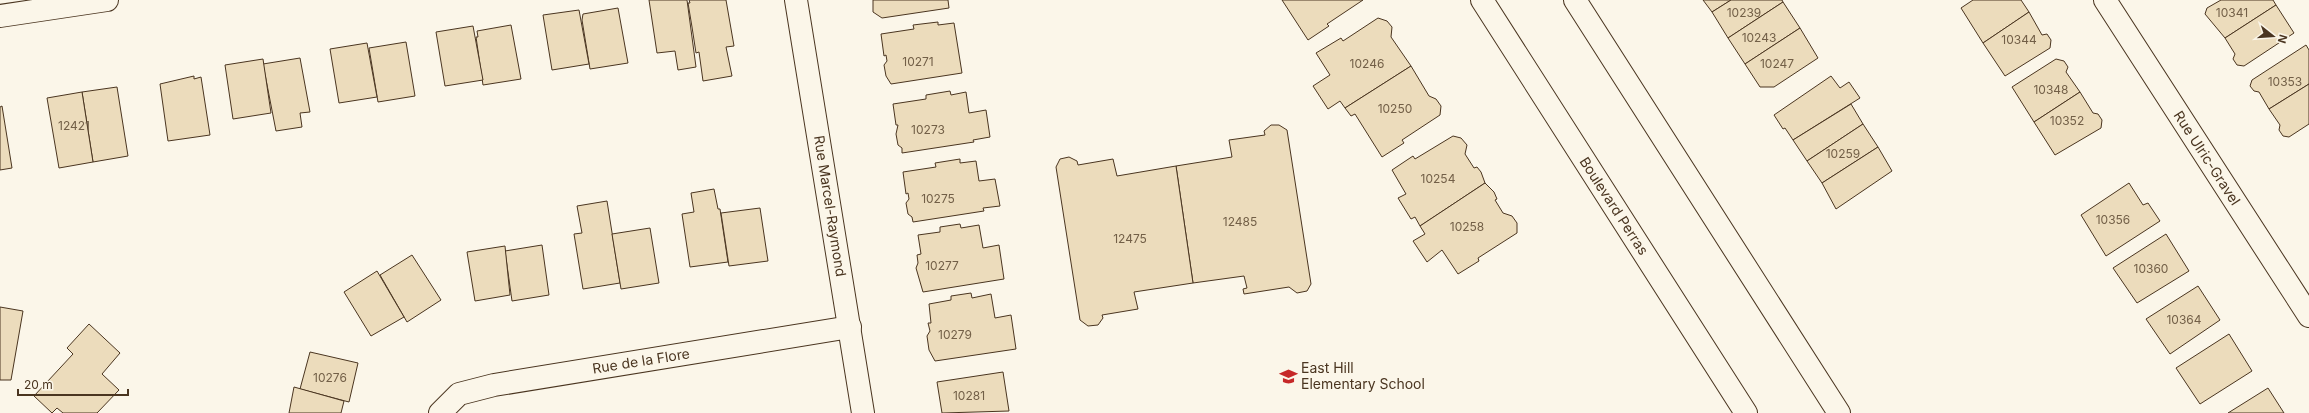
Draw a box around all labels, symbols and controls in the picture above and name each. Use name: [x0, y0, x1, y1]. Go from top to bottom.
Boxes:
house number: 10239: [1727, 5, 1761, 20]
house number: 10341: [2216, 5, 2248, 20]
north arrow: [2253, 16, 2293, 56]
house number: 10243: [1742, 30, 1776, 45]
house number: 10344: [2001, 32, 2037, 47]
text: N: [2275, 33, 2290, 45]
house number: 10271: [902, 54, 934, 69]
house number: 10246: [1350, 56, 1384, 71]
house number: 10247: [1760, 56, 1794, 71]
house number: 10353: [2268, 74, 2302, 89]
house number: 10348: [2033, 82, 2069, 97]
house number: 10250: [1378, 101, 1412, 116]
street label: Rue Ulric-Gravel: [2171, 107, 2244, 208]
house number: 10352: [2050, 113, 2084, 128]
house number: 12421: [58, 118, 90, 133]
house number: 10273: [911, 122, 945, 137]
street label: Rue Marcel-Raymond: [811, 134, 850, 278]
house number: 10259: [1826, 146, 1860, 161]
street label: Boulevard Perras: [1576, 154, 1652, 258]
house number: 10254: [1421, 171, 1456, 186]
house number: 10275: [921, 191, 955, 206]
house number: 10356: [2096, 212, 2130, 227]
house number: 12485: [1223, 214, 1257, 229]
house number: 10258: [1450, 219, 1484, 234]
house number: 12475: [1113, 231, 1147, 246]
house number: 10277: [925, 258, 959, 273]
house number: 10360: [2134, 261, 2168, 276]
house number: 10364: [2166, 312, 2202, 327]
house number: 10279: [938, 327, 972, 342]
street label: Rue de la Flore: [591, 344, 691, 377]
place label: East Hill Elementary School: [1301, 359, 1425, 392]
school or university icon: East Hill Elementary School: [1278, 366, 1298, 386]
house number: 10276: [313, 370, 347, 385]
scale bar: [18, 371, 128, 397]
text: 20 m: [24, 377, 53, 392]
house number: 10281: [953, 388, 985, 403]

